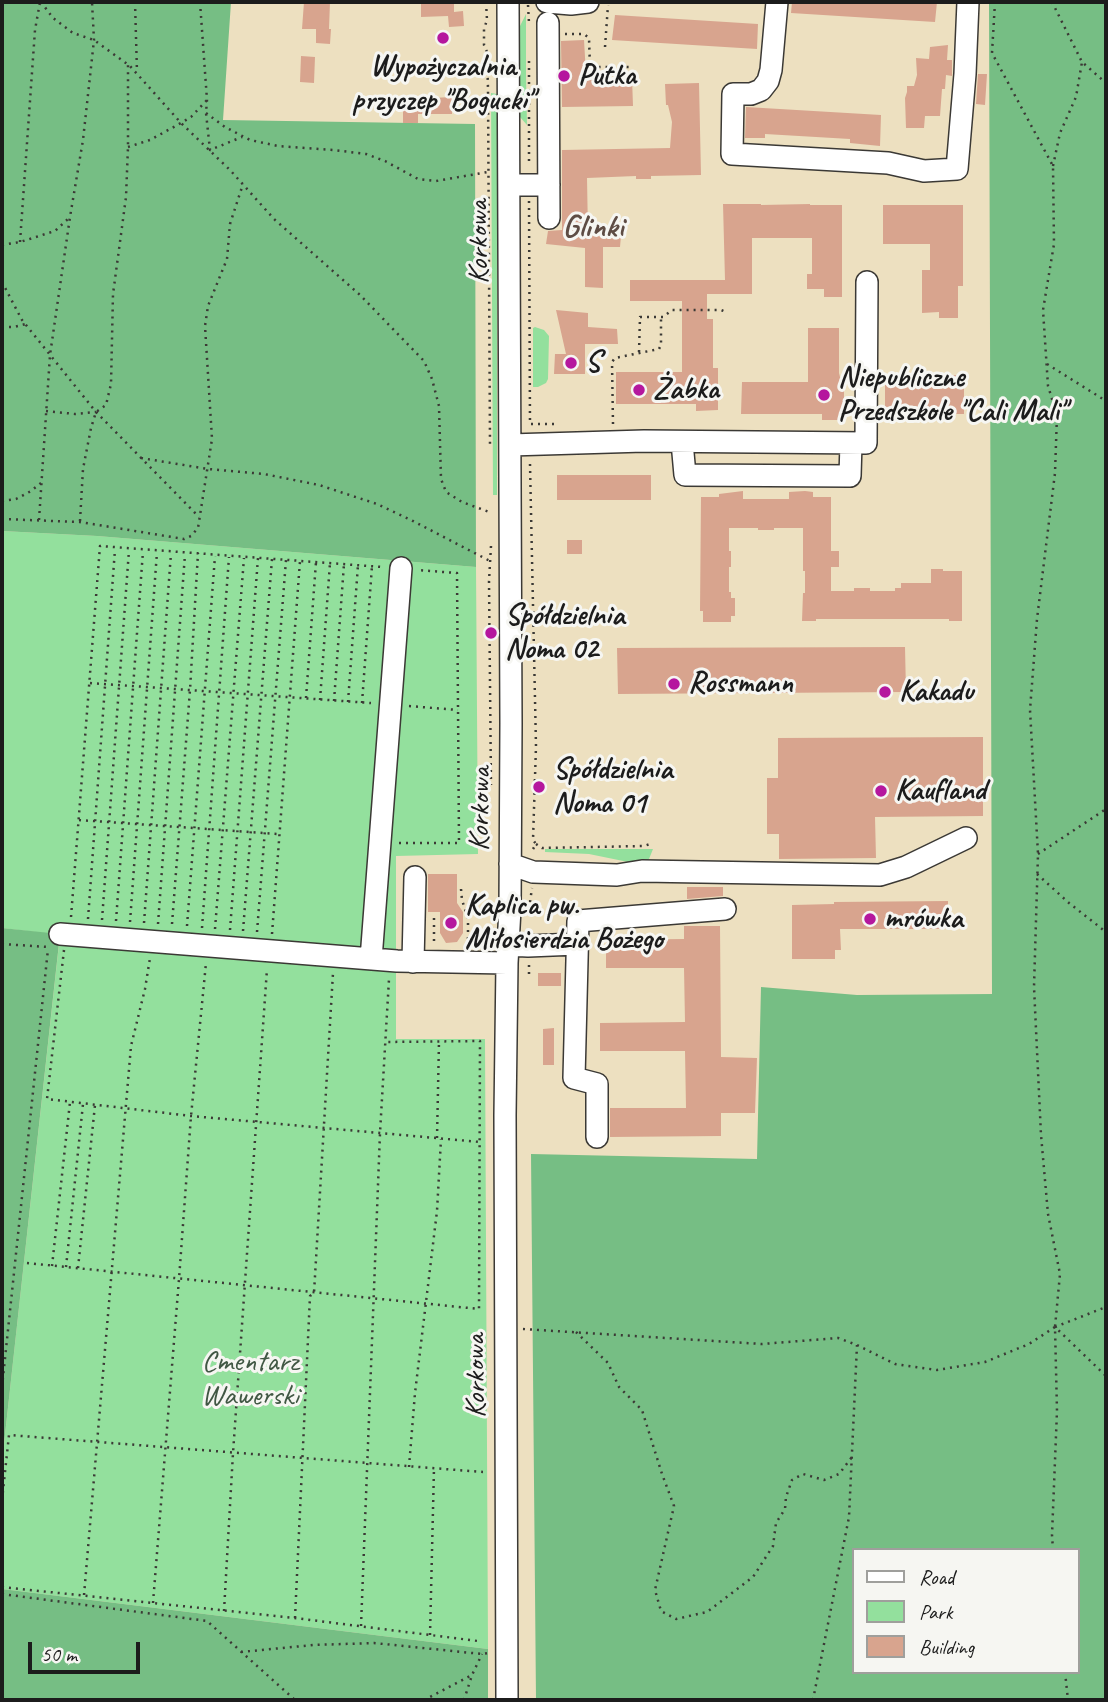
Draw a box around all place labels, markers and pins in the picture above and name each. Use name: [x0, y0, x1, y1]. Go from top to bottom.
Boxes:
marker: Wypożyczalnia przyczep "Bogucki": [435, 30, 451, 46]
place label: Wypożyczalnia przyczep "Bogucki": [352, 49, 534, 119]
place label: Putka: [578, 58, 636, 94]
marker: Putka: [556, 68, 572, 84]
place label: S: [585, 345, 600, 381]
marker: S: [563, 355, 579, 371]
place label: Niepubliczne Przedszkole "Cali Mali": [838, 360, 1066, 430]
place label: Żabka: [653, 372, 719, 408]
marker: Żabka: [631, 382, 647, 398]
marker: Niepubliczne Przedszkole "Cali Mali": [816, 387, 832, 403]
place label: Spółdzielnia Noma 02: [505, 598, 624, 668]
marker: Spółdzielnia Noma 02: [483, 625, 499, 641]
place label: Rossmann: [688, 666, 793, 702]
place label: Kakadu: [899, 674, 973, 710]
marker: Rossmann: [666, 676, 682, 692]
marker: Kakadu: [877, 684, 893, 700]
place label: Spółdzielnia Noma 01: [553, 752, 672, 822]
place label: Kaufland: [895, 773, 986, 809]
marker: Spółdzielnia Noma 01: [531, 779, 547, 795]
marker: Kaufland: [873, 783, 889, 799]
place label: Kaplica pw. Miłosierdzia Bożego: [465, 888, 663, 958]
place label: mrówka: [884, 901, 963, 937]
marker: mrówka: [862, 911, 878, 927]
marker: Kaplica pw. Miłosierdzia Bożego: [443, 915, 459, 931]

